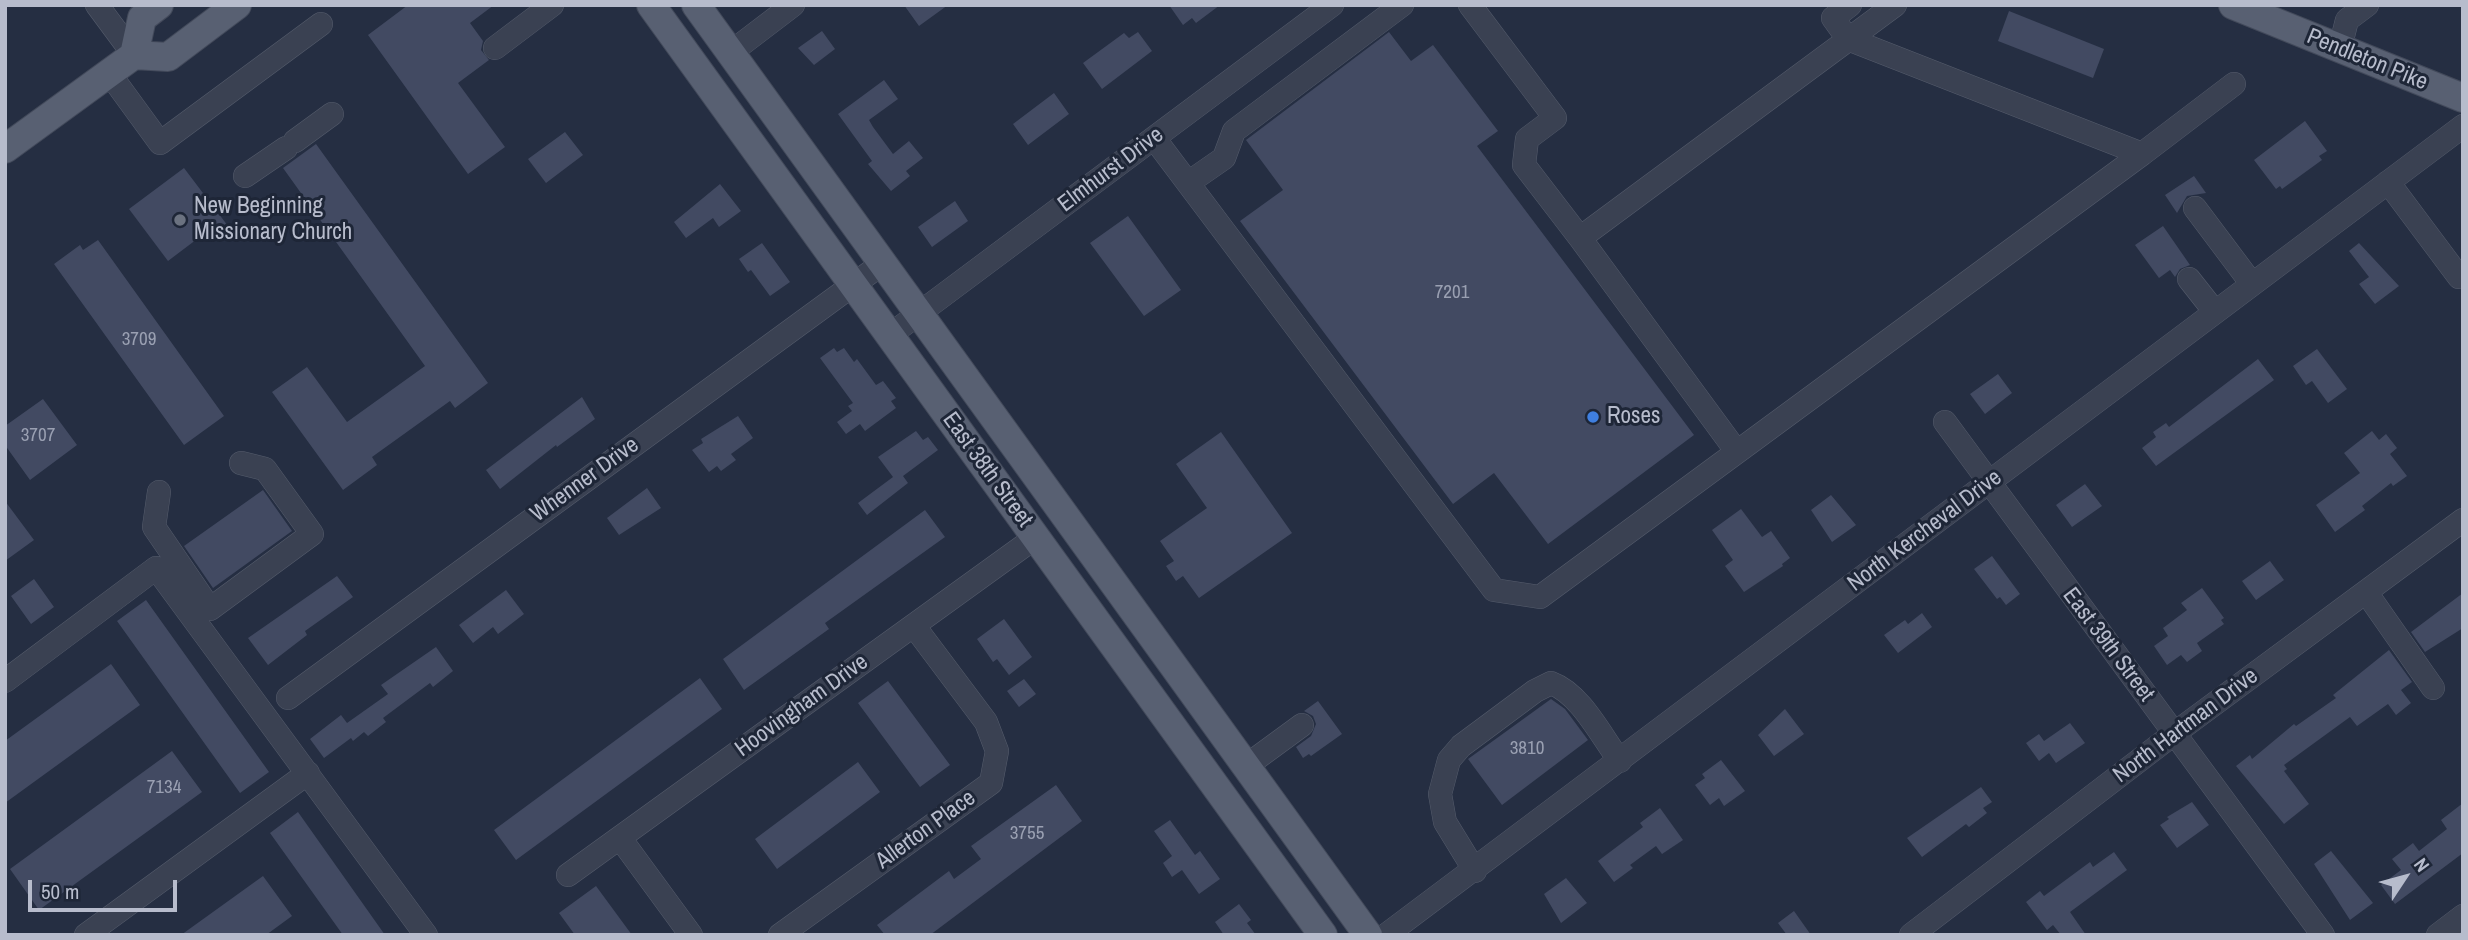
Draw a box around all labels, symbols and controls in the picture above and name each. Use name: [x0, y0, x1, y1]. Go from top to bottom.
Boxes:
street label: Pendleton Pike: [2303, 23, 2431, 97]
street label: Elmhurst Drive: [1053, 121, 1169, 219]
place label: New Beginning Missionary Church: [194, 193, 352, 247]
marker: New Beginning Missionary Church: [172, 212, 188, 228]
house number: 7201: [1435, 282, 1469, 304]
house number: 3709: [122, 329, 156, 351]
place label: Roses: [1607, 403, 1660, 431]
street label: East 38th Street: [936, 407, 1038, 533]
marker: Roses: [1585, 409, 1601, 425]
house number: 3707: [21, 425, 55, 447]
street label: Whenner Drive: [526, 432, 644, 528]
street label: North Kercheval Drive: [1843, 464, 2007, 598]
street label: East 39th Street: [2056, 583, 2160, 707]
street label: Hoovingham Drive: [730, 649, 874, 763]
street label: North Hartman Drive: [2108, 663, 2264, 789]
house number: 3810: [1510, 738, 1544, 760]
house number: 7134: [147, 777, 181, 799]
street label: Allerton Place: [871, 785, 981, 875]
house number: 3755: [1010, 823, 1044, 845]
north arrow: [2370, 842, 2440, 912]
text: N: [2408, 852, 2436, 877]
scale bar: [32, 866, 180, 910]
text: 50 m: [41, 877, 79, 906]

